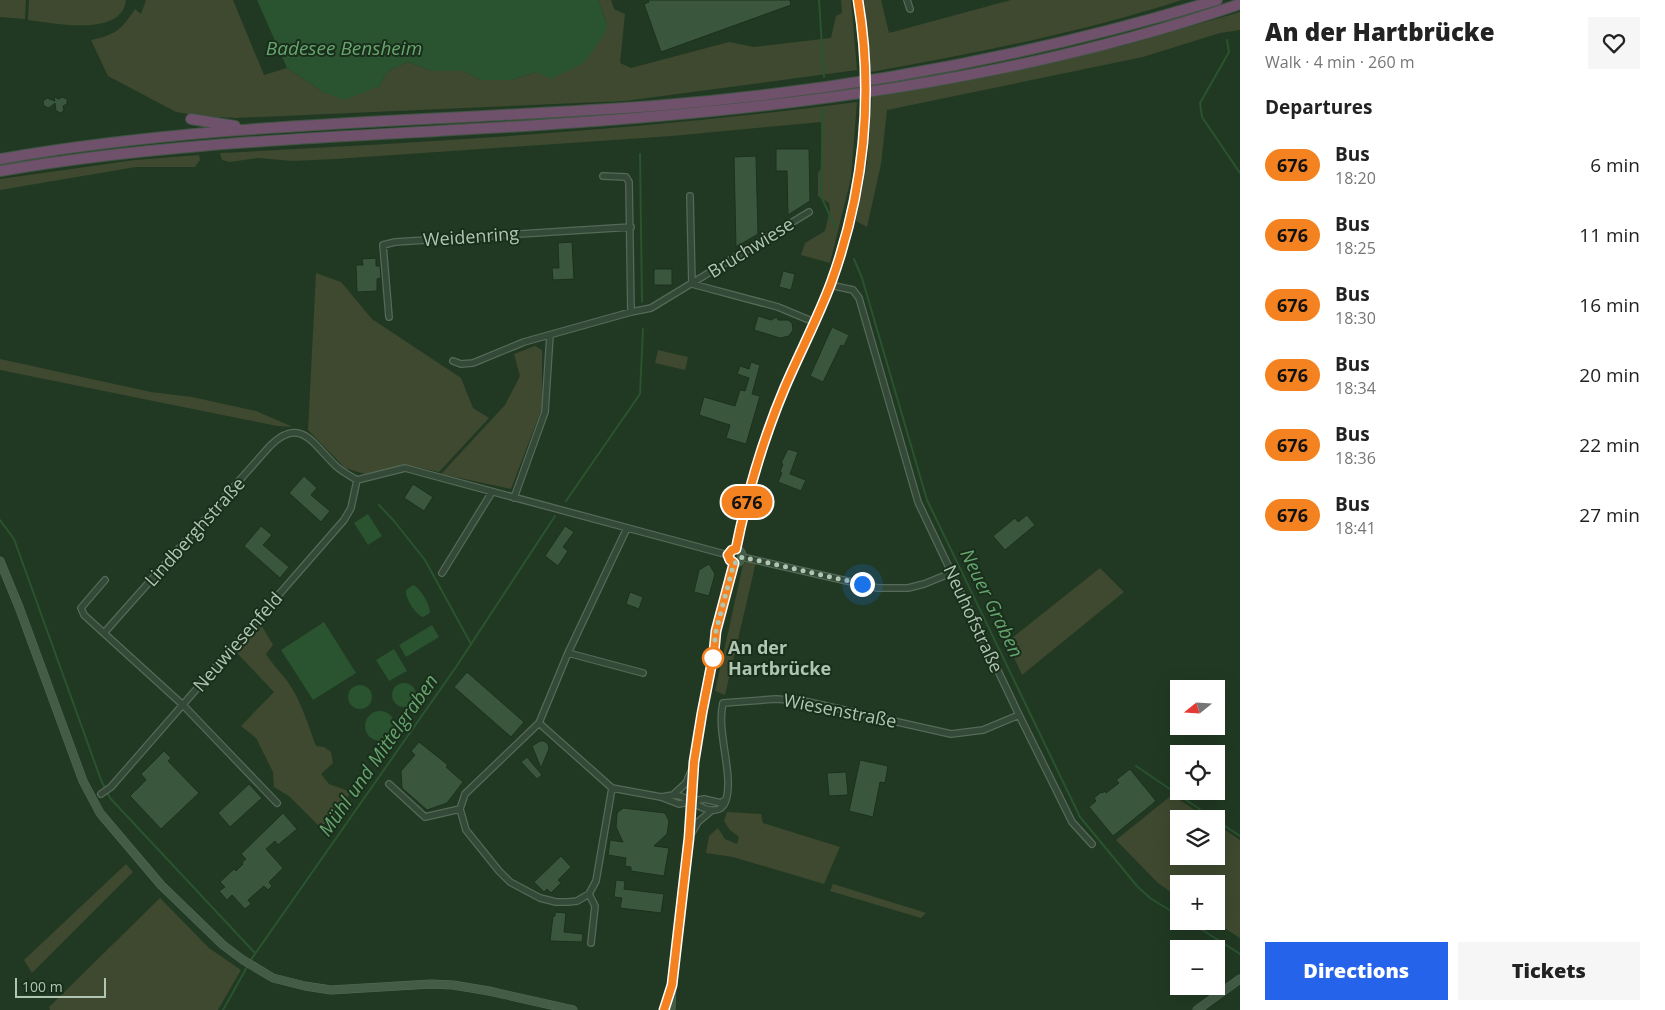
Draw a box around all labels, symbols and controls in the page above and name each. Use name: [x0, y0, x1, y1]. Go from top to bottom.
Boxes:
text: An der Hartbrücke: [1265, 15, 1495, 48]
button: heart: [1588, 17, 1640, 69]
water label: Badesee Bensheim: [266, 35, 422, 61]
text: Walk · 4 min · 260 m: [1265, 51, 1415, 73]
text: Departures: [1265, 94, 1372, 120]
text: Bus: [1335, 141, 1370, 167]
text: 6 min: [1590, 152, 1640, 178]
text: 676: [1277, 153, 1308, 177]
text: 18:20: [1335, 167, 1376, 189]
street label: Bruchwiese: [703, 211, 798, 283]
text: Bus: [1335, 211, 1370, 237]
street label: Weidenring: [422, 221, 520, 251]
text: 11 min: [1579, 222, 1640, 248]
text: 676: [1277, 223, 1308, 247]
text: 18:25: [1335, 237, 1376, 259]
text: Bus: [1335, 281, 1370, 307]
text: 16 min: [1579, 292, 1640, 318]
text: 676: [1277, 293, 1308, 317]
text: 18:30: [1335, 307, 1376, 329]
text: Bus: [1335, 351, 1370, 377]
text: 20 min: [1579, 362, 1640, 388]
text: 676: [1277, 363, 1308, 387]
text: 18:34: [1335, 377, 1376, 399]
text: Bus: [1335, 421, 1370, 447]
text: 22 min: [1579, 432, 1640, 458]
text: 676: [1277, 433, 1308, 457]
text: 18:36: [1335, 447, 1376, 469]
street label: Lindberghstraße: [139, 472, 250, 591]
line badge: 676: [718, 486, 776, 518]
text: 676: [732, 490, 762, 514]
text: Bus: [1335, 491, 1370, 517]
text: 27 min: [1579, 502, 1640, 528]
text: 676: [1277, 503, 1308, 527]
text: 18:41: [1335, 517, 1376, 539]
water label: Neuer Graben: [954, 544, 1030, 662]
street label: Neuhofstraße: [938, 561, 1009, 676]
your location: [850, 572, 875, 597]
street label: Neuwiesenfeld: [187, 586, 287, 696]
place label: An der Hartbrücke: [728, 635, 831, 680]
marker: An der Hartbrücke: [702, 647, 724, 669]
water label: Mühl und Mittelgraben: [312, 669, 444, 841]
north arrow: [1170, 680, 1225, 735]
map controls: [1170, 680, 1225, 995]
street label: Wiesenstraße: [782, 687, 899, 733]
button: locate: [1170, 745, 1225, 800]
button: layers: [1170, 810, 1225, 865]
button: +: [1170, 875, 1225, 930]
button: −: [1170, 940, 1225, 995]
button: Directions: [1265, 942, 1448, 1000]
button: Tickets: [1458, 942, 1640, 1000]
scale bar: [15, 975, 106, 998]
text: 100 m: [22, 977, 63, 996]

